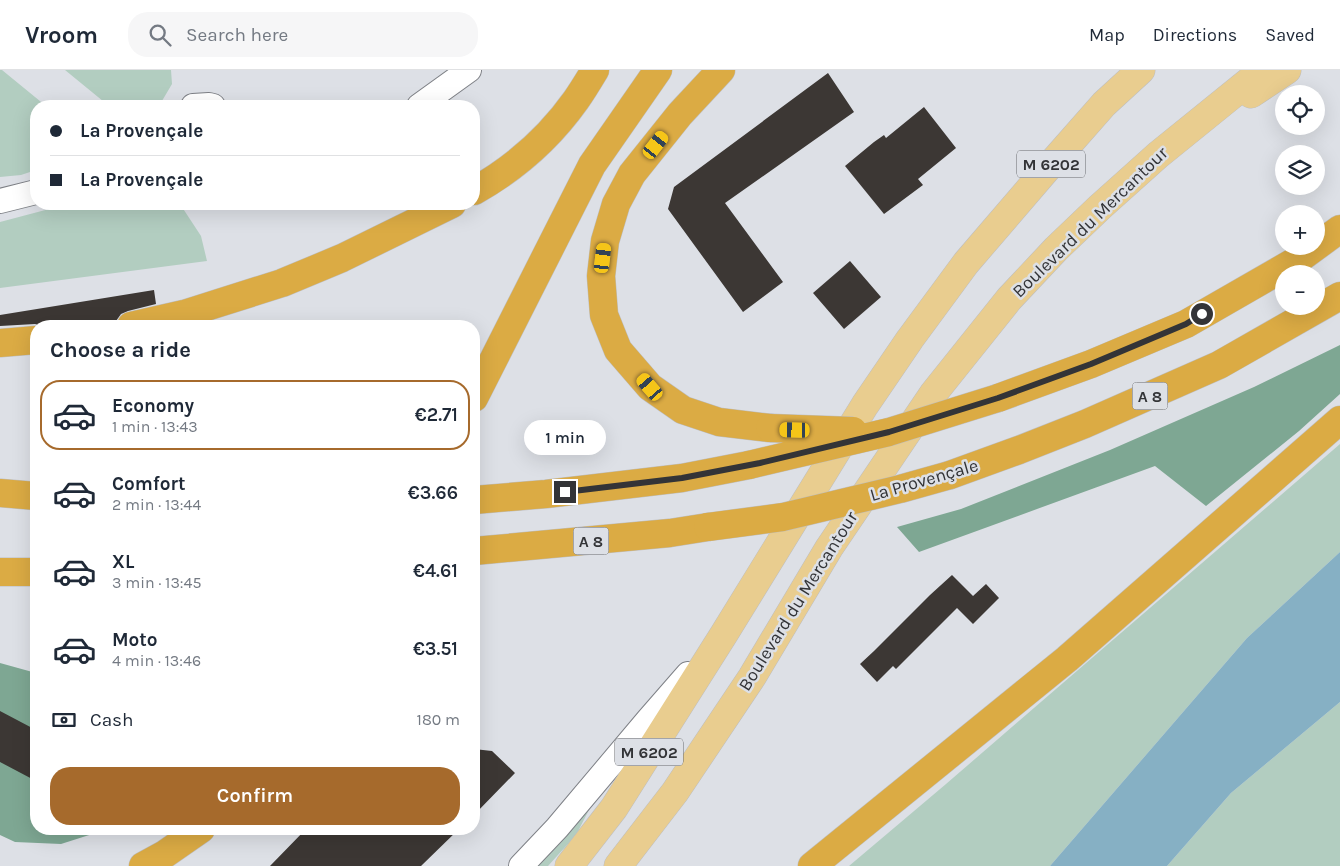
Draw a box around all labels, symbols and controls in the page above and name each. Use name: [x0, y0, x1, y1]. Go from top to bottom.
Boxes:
search box: [128, 12, 478, 57]
text: Vroom: [25, 21, 98, 49]
icon: search: [146, 21, 174, 49]
text: Search here: [186, 24, 288, 46]
text: Map: [1089, 24, 1125, 46]
text: Directions: [1153, 24, 1237, 46]
text: Saved: [1265, 24, 1315, 46]
map controls: [1275, 85, 1325, 315]
button: locate: [1275, 85, 1325, 135]
text: La Provençale: [80, 120, 203, 142]
car: [640, 129, 671, 161]
street label: Boulevard du Mercantour: [1008, 142, 1173, 302]
button: layers: [1275, 145, 1325, 195]
road number: M 6202: [1017, 150, 1085, 178]
text: La Provençale: [80, 169, 203, 191]
button: +: [1275, 205, 1325, 255]
car: [593, 242, 612, 274]
button: −: [1275, 265, 1325, 315]
route start: [1191, 303, 1213, 325]
text: Choose a ride: [50, 337, 191, 363]
car: [634, 371, 665, 403]
road number: A 8: [1132, 382, 1168, 410]
icon: car: [52, 393, 97, 438]
text: Economy: [112, 395, 194, 417]
text: €2.71: [415, 404, 458, 426]
text: 1 min · 13:43: [112, 417, 198, 436]
callout: 1 min: [524, 420, 606, 454]
car: [779, 422, 810, 438]
text: 1 min: [545, 428, 585, 447]
street label: La Provençale: [867, 454, 981, 506]
icon: car: [52, 471, 97, 516]
text: Comfort: [112, 473, 186, 495]
route end: [554, 481, 576, 503]
text: €3.66: [408, 482, 458, 504]
text: 2 min · 13:44: [112, 495, 201, 514]
street label: Boulevard du Mercantour: [734, 507, 863, 695]
road number: A 8: [574, 528, 608, 554]
icon: car: [52, 549, 97, 594]
text: XL: [112, 551, 134, 573]
text: €4.61: [413, 560, 458, 582]
text: 3 min · 13:45: [112, 573, 202, 592]
icon: car: [52, 627, 97, 672]
text: Moto: [112, 629, 158, 651]
text: €3.51: [413, 638, 458, 660]
text: 4 min · 13:46: [112, 651, 201, 670]
icon: cash: [50, 706, 78, 734]
text: Cash: [90, 709, 134, 731]
text: 180 m: [417, 710, 460, 729]
road number: M 6202: [615, 739, 683, 766]
button: Confirm: [50, 767, 460, 825]

